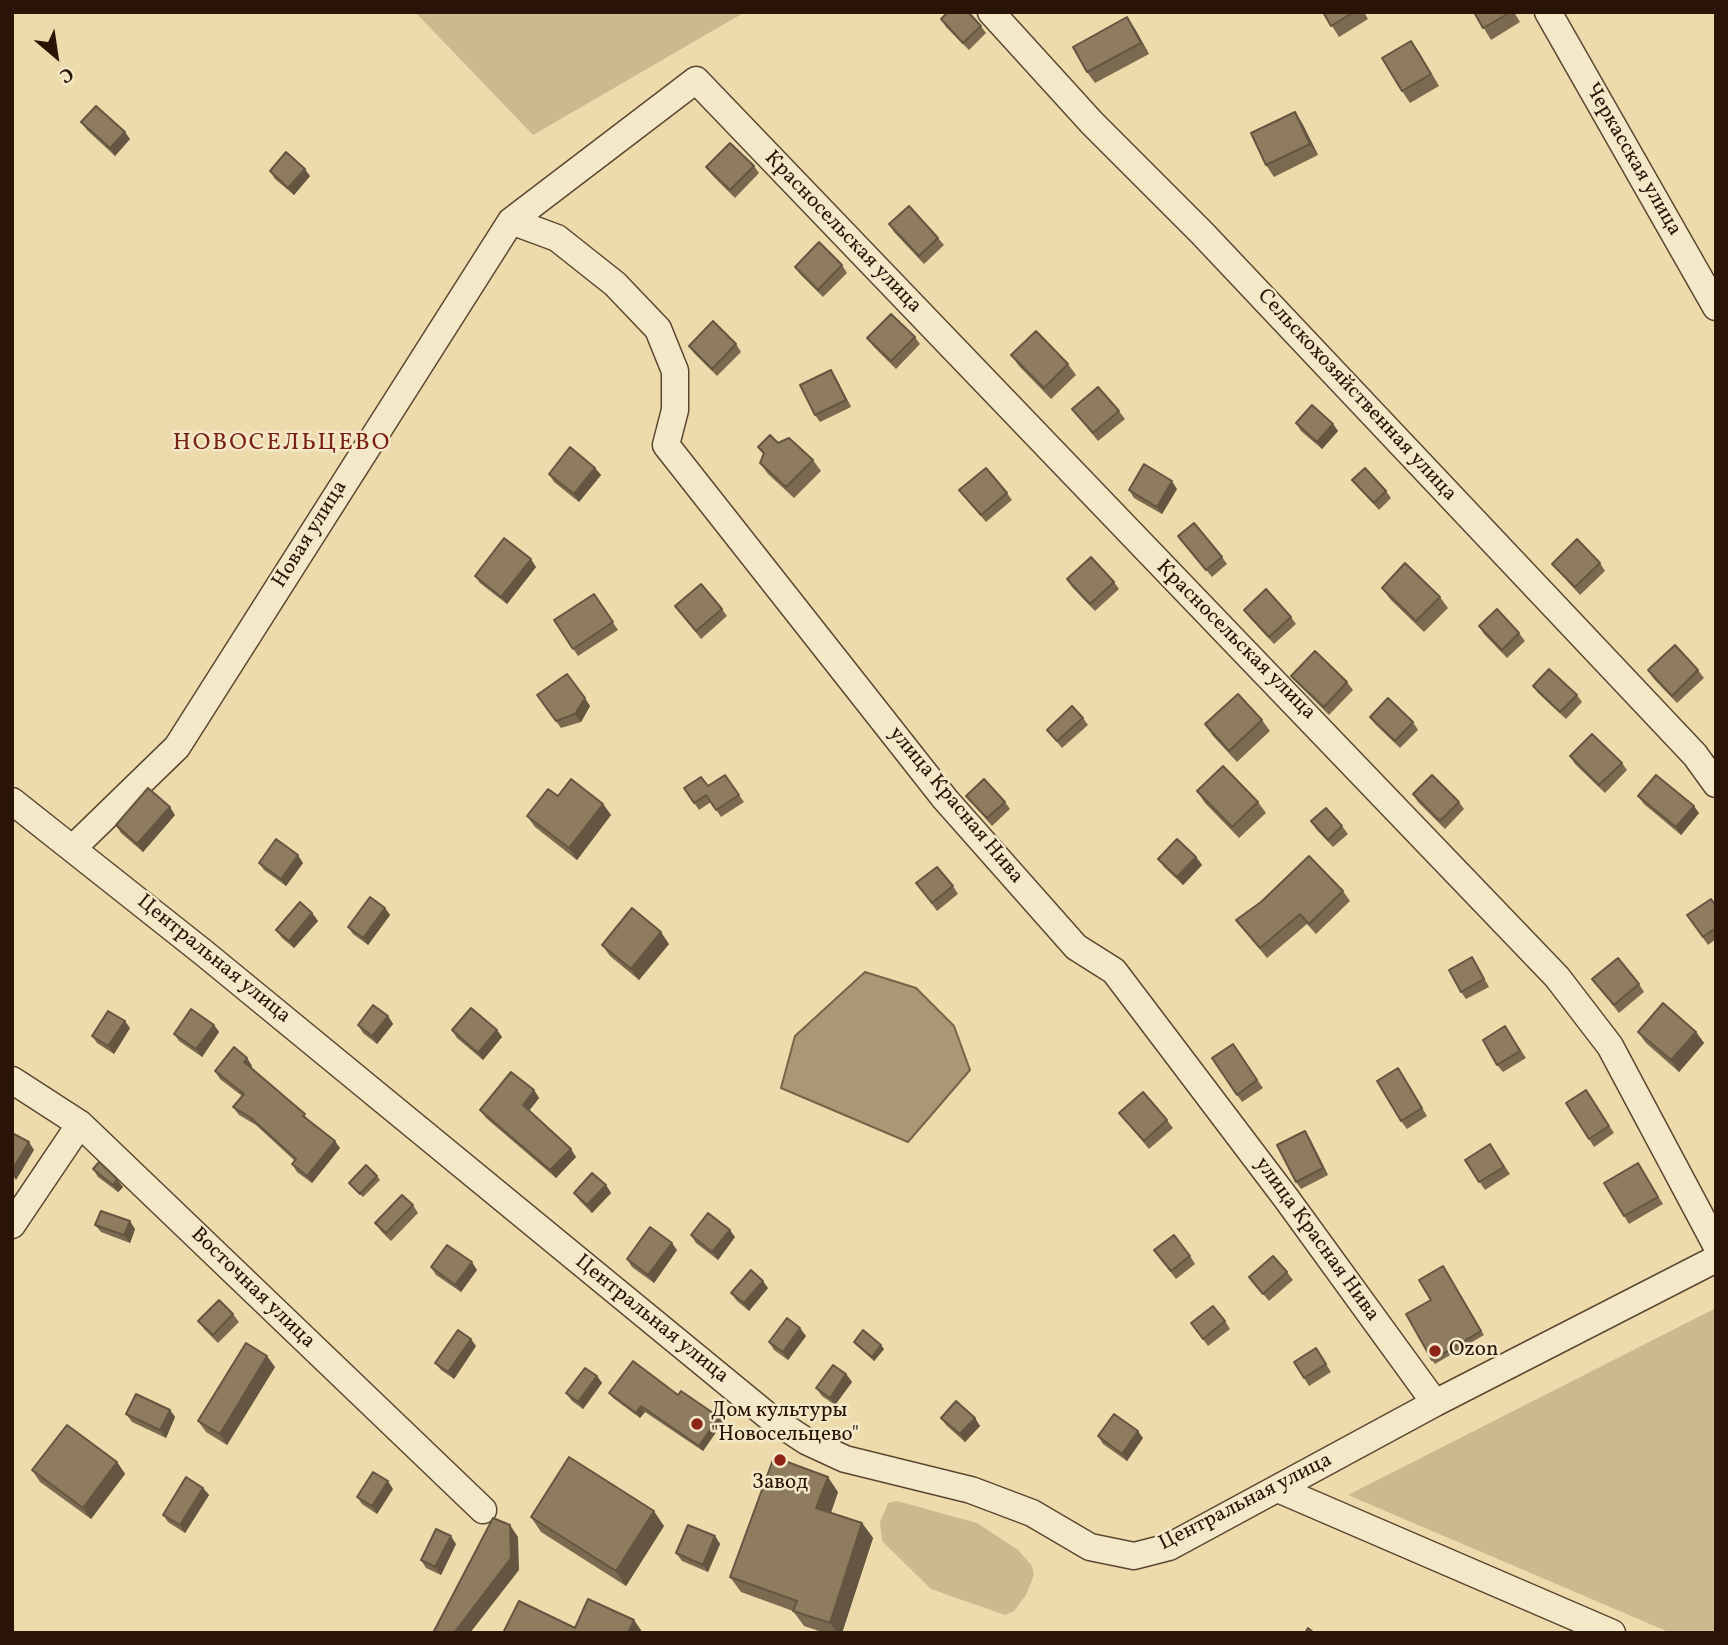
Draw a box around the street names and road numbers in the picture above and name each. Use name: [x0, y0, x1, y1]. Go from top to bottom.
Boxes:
street label: Черкасская улица: [1578, 79, 1686, 241]
street label: Красносельская улица: [758, 147, 926, 319]
street label: Сельскохозяйственная улица: [1251, 285, 1461, 507]
street label: Новая улица: [268, 477, 354, 593]
street label: Красносельская улица: [1150, 556, 1320, 726]
street label: улица Красная Нива: [882, 722, 1028, 890]
street label: Центральная улица: [131, 890, 295, 1030]
street label: улица Красная Нива: [1248, 1153, 1384, 1327]
street label: Восточная улица: [184, 1223, 320, 1355]
street label: Центральная улица: [569, 1250, 733, 1390]
street label: Центральная улица: [1155, 1448, 1337, 1558]

